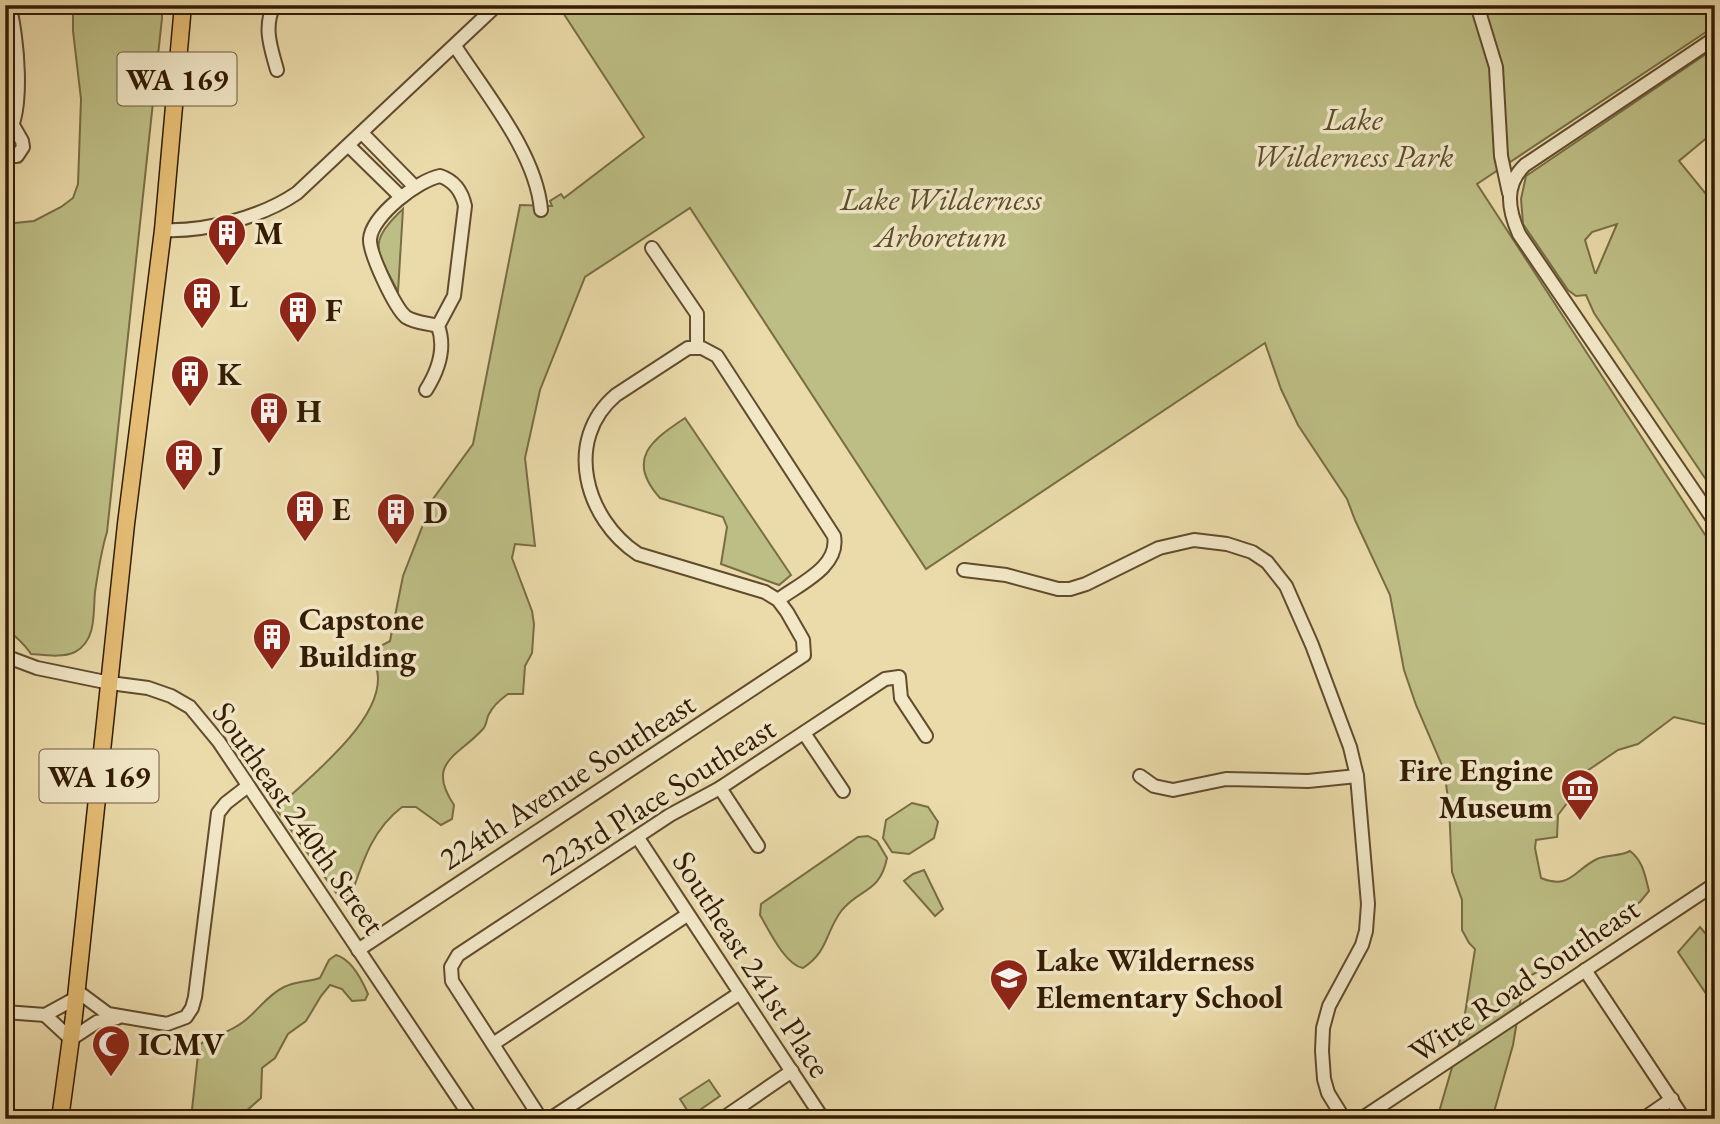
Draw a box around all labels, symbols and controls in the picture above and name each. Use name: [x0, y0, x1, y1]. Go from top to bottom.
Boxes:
road number: WA 169: [118, 53, 236, 106]
park label: Lake Wilderness Park: [1253, 98, 1454, 177]
park label: Lake Wilderness Arboretum: [839, 178, 1042, 257]
building icon: M: [206, 212, 248, 267]
place label: M: [254, 212, 283, 254]
building icon: L: [181, 275, 223, 330]
place label: L: [229, 275, 248, 317]
building icon: F: [277, 289, 319, 344]
place label: F: [325, 289, 342, 331]
building icon: K: [169, 353, 211, 408]
place label: K: [217, 353, 242, 395]
building icon: H: [248, 390, 290, 445]
place label: H: [296, 390, 322, 432]
building icon: J: [163, 437, 205, 492]
place label: J: [208, 437, 223, 479]
building icon: E: [284, 488, 326, 543]
place label: E: [332, 488, 350, 530]
building icon: D: [375, 491, 417, 546]
place label: D: [423, 491, 448, 533]
place label: Capstone Building: [299, 598, 424, 677]
building icon: Capstone Building: [251, 616, 293, 671]
street label: 224th Avenue Southeast: [431, 683, 703, 879]
street label: Southeast 240th Street: [203, 693, 395, 943]
street label: 223rd Place Southeast: [533, 707, 783, 885]
place label: Fire Engine Museum: [1399, 749, 1553, 828]
road number: WA 169: [40, 750, 158, 803]
museum icon: Fire Engine Museum: [1559, 767, 1601, 822]
street label: Southeast 241st Place: [663, 843, 841, 1085]
street label: Witte Road Southeast: [1401, 887, 1647, 1073]
place label: Lake Wilderness Elementary School: [1036, 939, 1283, 1018]
school or university icon: Lake Wilderness Elementary School: [988, 957, 1030, 1012]
mosque icon: ICMV: [90, 1023, 132, 1078]
place label: ICMV: [138, 1023, 225, 1065]

